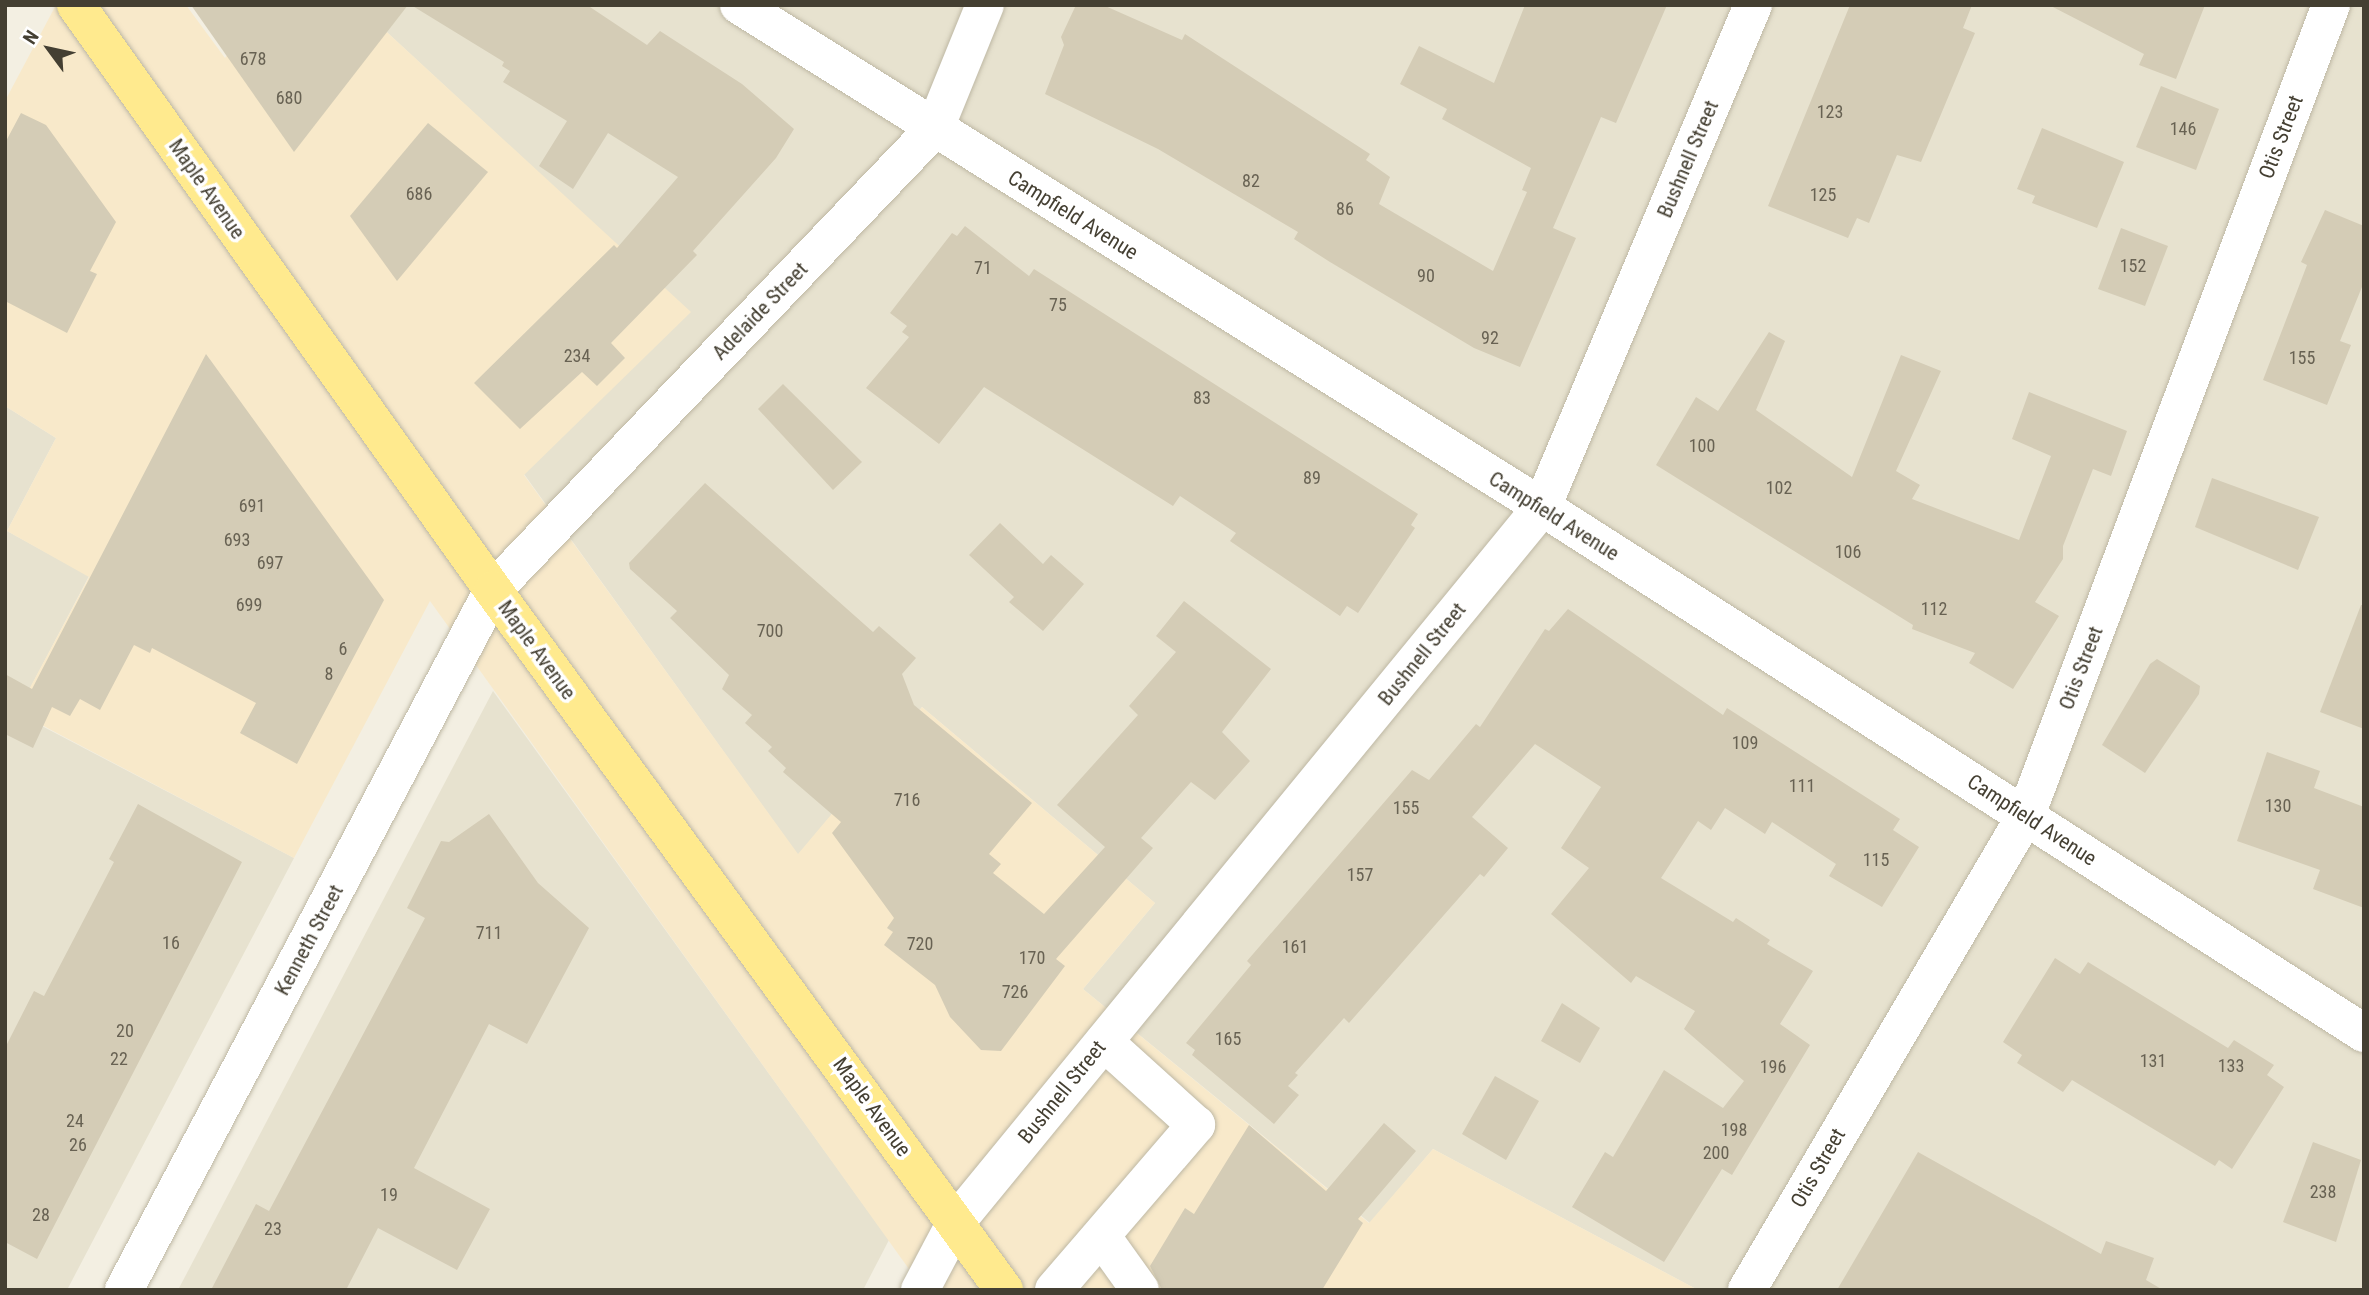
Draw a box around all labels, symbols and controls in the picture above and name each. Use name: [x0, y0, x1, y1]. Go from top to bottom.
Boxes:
north arrow: [14, 14, 84, 84]
text: N: [18, 26, 44, 48]
house number: 678: [240, 48, 266, 70]
house number: 680: [276, 87, 302, 109]
street label: Otis Street: [2254, 92, 2308, 182]
street label: Bushnell Street: [1652, 97, 1724, 221]
house number: 123: [1817, 101, 1843, 123]
house number: 146: [2170, 118, 2196, 140]
street label: Maple Avenue: [163, 134, 251, 244]
street label: Campfield Avenue: [1003, 165, 1143, 265]
house number: 82: [1242, 170, 1260, 192]
house number: 686: [406, 183, 432, 205]
house number: 125: [1810, 184, 1836, 206]
house number: 86: [1336, 198, 1354, 220]
house number: 152: [2120, 255, 2146, 277]
street label: Adelaide Street: [707, 257, 813, 365]
house number: 71: [974, 257, 992, 279]
house number: 90: [1417, 265, 1435, 287]
house number: 75: [1049, 294, 1067, 316]
house number: 92: [1481, 327, 1499, 349]
house number: 234: [564, 345, 590, 367]
house number: 155: [2289, 347, 2315, 369]
house number: 83: [1193, 387, 1211, 409]
house number: 100: [1689, 435, 1715, 457]
street label: Campfield Avenue: [1484, 466, 1624, 566]
house number: 89: [1303, 467, 1321, 489]
house number: 102: [1766, 477, 1792, 499]
house number: 691: [239, 495, 265, 517]
house number: 693: [224, 529, 250, 551]
house number: 106: [1835, 541, 1861, 563]
house number: 697: [257, 552, 283, 574]
house number: 699: [236, 594, 262, 616]
street label: Maple Avenue: [493, 596, 581, 704]
street label: Bushnell Street: [1373, 597, 1471, 711]
house number: 112: [1921, 598, 1947, 620]
house number: 700: [757, 620, 783, 642]
street label: Otis Street: [2054, 623, 2108, 713]
house number: 6: [339, 638, 347, 660]
house number: 8: [325, 663, 333, 685]
house number: 109: [1732, 732, 1758, 754]
street label: Campfield Avenue: [1963, 769, 2101, 871]
house number: 111: [1789, 775, 1815, 797]
house number: 716: [894, 789, 920, 811]
house number: 130: [2265, 795, 2291, 817]
house number: 155: [1393, 797, 1419, 819]
house number: 115: [1863, 849, 1889, 871]
house number: 157: [1347, 864, 1373, 886]
street label: Kenneth Street: [269, 880, 349, 1000]
house number: 711: [476, 922, 502, 944]
house number: 16: [162, 932, 180, 954]
house number: 720: [907, 933, 933, 955]
house number: 161: [1282, 936, 1308, 958]
house number: 170: [1019, 947, 1045, 969]
house number: 726: [1002, 981, 1028, 1003]
house number: 20: [116, 1020, 134, 1042]
house number: 165: [1215, 1028, 1241, 1050]
street label: Bushnell Street: [1013, 1035, 1111, 1149]
house number: 22: [110, 1048, 128, 1070]
house number: 131: [2140, 1050, 2166, 1072]
street label: Maple Avenue: [828, 1053, 916, 1161]
house number: 133: [2218, 1055, 2244, 1077]
house number: 196: [1760, 1056, 1786, 1078]
house number: 24: [66, 1110, 84, 1132]
house number: 198: [1721, 1119, 1747, 1141]
street label: Otis Street: [1785, 1124, 1851, 1212]
house number: 26: [69, 1134, 87, 1156]
house number: 200: [1703, 1142, 1729, 1164]
house number: 238: [2310, 1181, 2336, 1203]
house number: 19: [380, 1184, 398, 1206]
house number: 28: [32, 1204, 50, 1226]
house number: 23: [264, 1218, 282, 1240]

